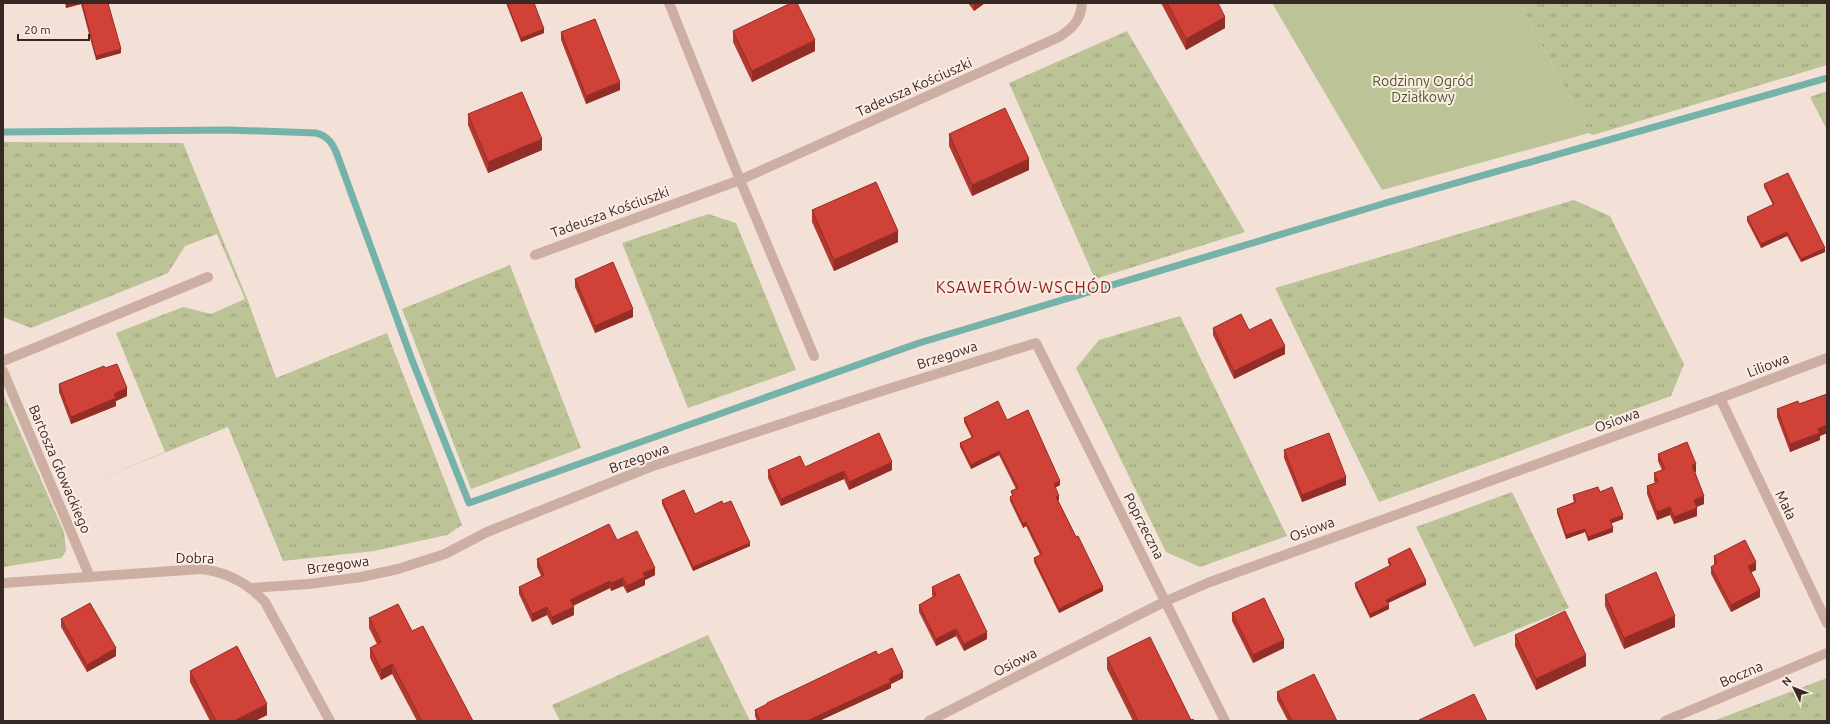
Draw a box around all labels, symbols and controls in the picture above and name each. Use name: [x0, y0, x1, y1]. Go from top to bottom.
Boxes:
scale bar: [18, 16, 89, 42]
text: 20 m: [24, 23, 51, 36]
street label: Tadeusza Kościuszki: [854, 54, 974, 120]
park label: Rodzinny Ogród Działkowy: [1372, 73, 1474, 105]
street label: Tadeusza Kościuszki: [549, 183, 671, 241]
district label: KSAWERÓW-WSCHÓD: [936, 277, 1112, 296]
street label: Brzegowa: [915, 338, 979, 372]
street label: Liliowa: [1745, 350, 1791, 380]
street label: Bartosza Głowackiego: [26, 402, 94, 536]
street label: Osiowa: [1592, 405, 1642, 435]
street label: Brzegowa: [607, 440, 671, 476]
street label: Mała: [1772, 488, 1800, 522]
street label: Poprzeczna: [1121, 490, 1167, 562]
street label: Osiowa: [1287, 514, 1337, 544]
street label: Dobra: [175, 550, 215, 566]
street label: Brzegowa: [306, 553, 370, 577]
street label: Osiowa: [991, 644, 1039, 680]
street label: Boczna: [1717, 658, 1765, 690]
north arrow: [1774, 668, 1814, 708]
text: N: [1779, 674, 1794, 688]

